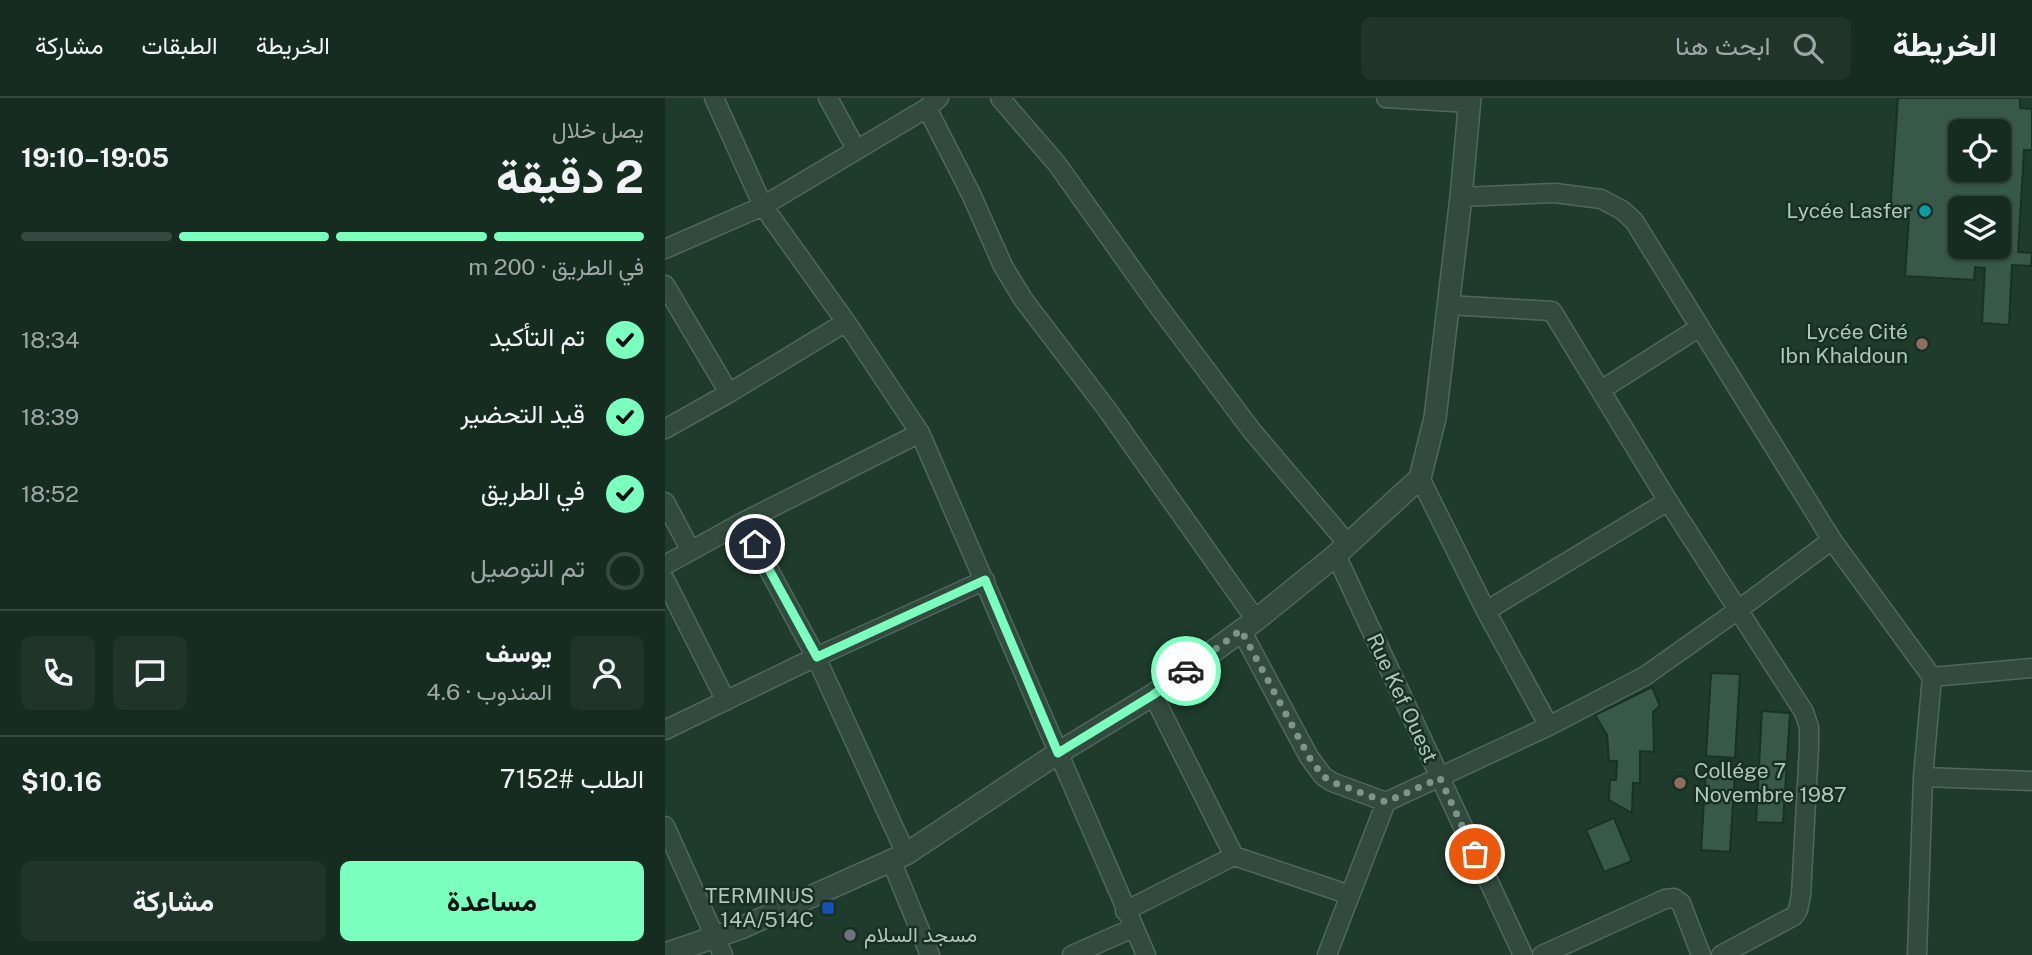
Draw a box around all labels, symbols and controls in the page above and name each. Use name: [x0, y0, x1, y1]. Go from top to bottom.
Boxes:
search box: [1361, 17, 1851, 80]
text: الخريطة: [1893, 25, 1997, 63]
icon: search: [1789, 29, 1827, 67]
text: ابحث هنا: [1675, 30, 1771, 61]
text: مشاركة: [35, 31, 103, 59]
text: الطبقات: [141, 31, 218, 59]
text: الخريطة: [256, 31, 330, 59]
text: يصل خلال: [552, 116, 644, 143]
map controls: [1948, 119, 2011, 259]
button: locate: [1948, 119, 2011, 182]
text: 19:05–19:10: [21, 142, 169, 173]
text: 2 دقيقة: [496, 149, 644, 203]
button: layers: [1948, 196, 2011, 259]
place label: Lycée Lasfer: [1786, 198, 1911, 223]
marker: Lycée Lasfer: [1917, 203, 1933, 219]
text: في الطريق · 200 m: [468, 253, 644, 280]
place label: Lycée Cité Ibn Khaldoun: [1780, 319, 1908, 368]
text: تم التأكيد: [489, 321, 585, 352]
icon: check: [606, 321, 644, 359]
text: 18:34: [21, 326, 79, 353]
marker: Lycée Cité Ibn Khaldoun: [1914, 336, 1930, 352]
text: قيد التحضير: [460, 398, 585, 429]
icon: check: [606, 398, 644, 436]
text: 18:39: [21, 403, 79, 430]
text: في الطريق: [481, 475, 585, 506]
icon: check: [606, 475, 644, 513]
text: 18:52: [21, 480, 79, 507]
pin: [725, 514, 785, 574]
icon: home: [736, 525, 774, 563]
text: تم التوصيل: [470, 552, 585, 583]
street label: Rue Kef Ouest: [1362, 629, 1443, 766]
button: phone: [21, 636, 95, 710]
button: chat: [113, 636, 187, 710]
button: person: [570, 636, 644, 710]
courier: [1151, 636, 1221, 706]
text: يوسف: [485, 637, 552, 668]
icon: car: [1167, 652, 1205, 690]
text: المندوب · 4.6: [426, 678, 552, 705]
place label: Collége 7 Novembre 1987: [1694, 758, 1847, 807]
text: الطلب #7152: [500, 763, 644, 794]
text: $10.16: [21, 766, 102, 797]
marker: Collége 7 Novembre 1987: [1672, 775, 1688, 791]
pin: [1445, 824, 1505, 884]
icon: bag: [1456, 835, 1494, 873]
button: مشاركة: [21, 861, 326, 941]
button: مساعدة: [340, 861, 644, 941]
place label: TERMINUS 14A/514C: [705, 883, 814, 932]
marker: TERMINUS 14A/514C: [820, 900, 836, 916]
place label: مسجد السلام: [864, 922, 977, 949]
marker: مسجد السلام: [842, 927, 858, 943]

